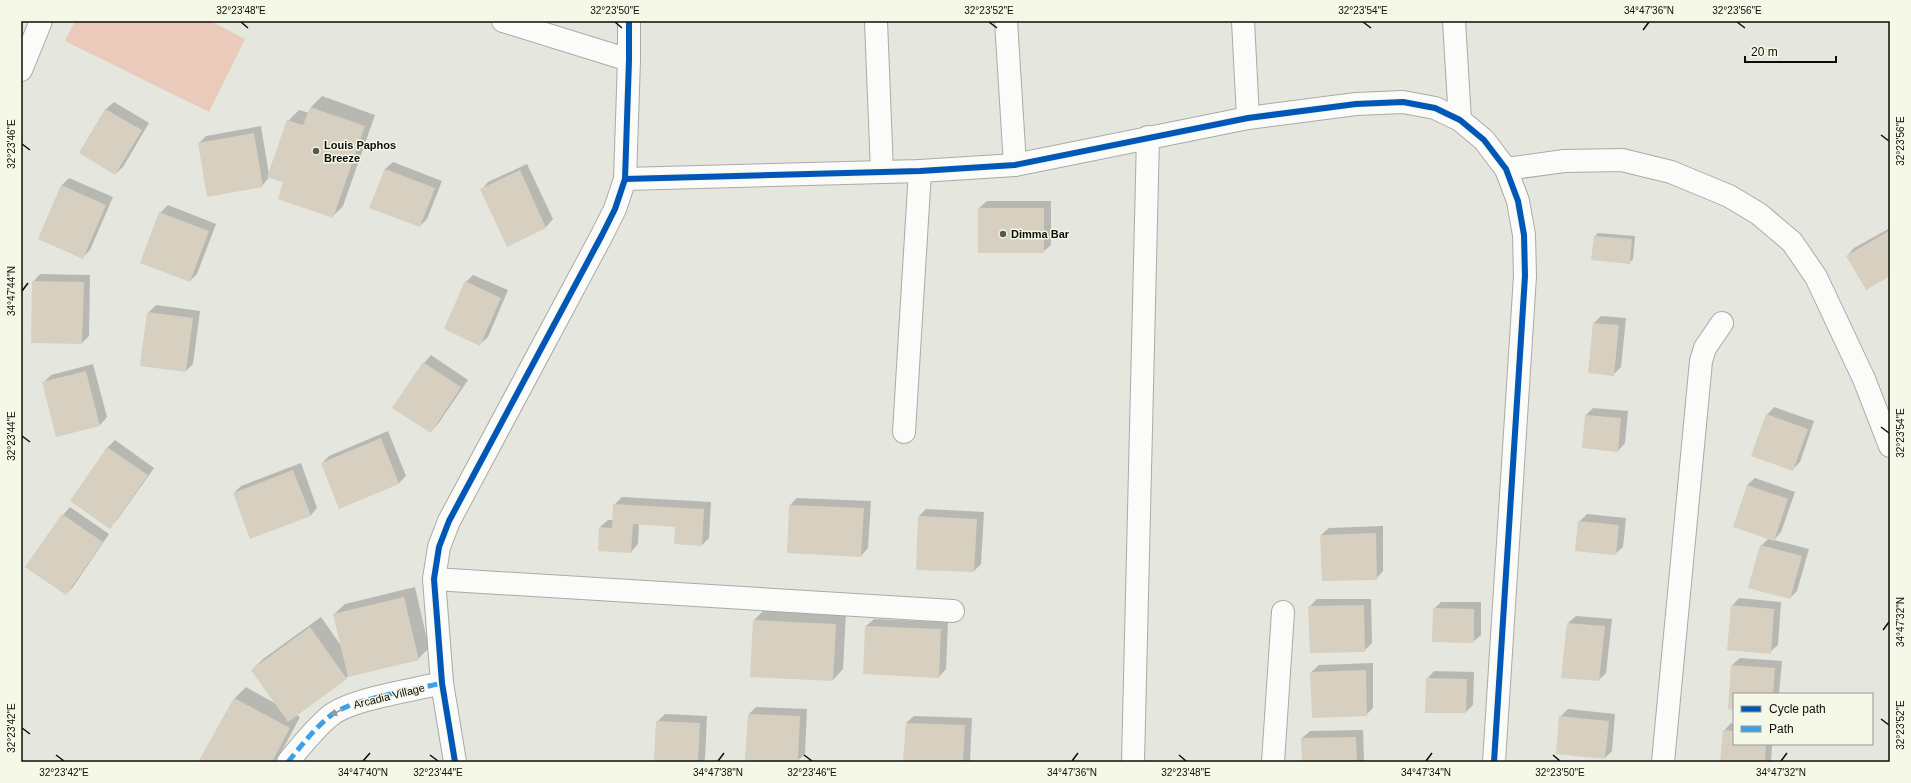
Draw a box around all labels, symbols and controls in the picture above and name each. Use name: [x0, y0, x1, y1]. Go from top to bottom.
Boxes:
text: 32°23'48"E: [216, 5, 266, 16]
text: 32°23'50"E: [590, 5, 640, 16]
text: 32°23'52"E: [964, 5, 1014, 16]
text: 32°23'54"E: [1338, 5, 1388, 16]
text: 34°47'36"N: [1624, 5, 1674, 16]
text: 32°23'56"E: [1712, 5, 1762, 16]
scale bar: [1745, 38, 1836, 64]
text: 20 m: [1751, 45, 1778, 59]
text: 32°23'56"E: [1895, 116, 1906, 166]
text: 32°23'46"E: [6, 119, 17, 169]
place label: Louis Paphos Breeze: [324, 139, 396, 164]
marker: Louis Paphos Breeze: [311, 146, 321, 156]
place label: Dimma Bar: [1011, 228, 1070, 240]
marker: Dimma Bar: [998, 229, 1008, 239]
text: 34°47'44"N: [6, 266, 17, 316]
text: 32°23'54"E: [1895, 408, 1906, 458]
text: 32°23'44"E: [6, 411, 17, 461]
text: 34°47'32"N: [1895, 597, 1906, 647]
street label: Arcadia Village: [352, 681, 426, 711]
legend: [1733, 693, 1873, 745]
text: 32°23'52"E: [1895, 700, 1906, 750]
text: Cycle path: [1769, 702, 1826, 716]
text: 32°23'42"E: [6, 703, 17, 753]
one-way arrow: [331, 709, 343, 716]
text: Path: [1769, 722, 1794, 736]
text: 32°23'42"E: [39, 767, 89, 778]
text: 34°47'40"N: [338, 767, 388, 778]
text: 32°23'44"E: [413, 767, 463, 778]
text: 34°47'38"N: [693, 767, 743, 778]
text: 32°23'46"E: [787, 767, 837, 778]
text: 34°47'36"N: [1047, 767, 1097, 778]
text: 32°23'48"E: [1161, 767, 1211, 778]
text: 34°47'34"N: [1401, 767, 1451, 778]
text: 32°23'50"E: [1535, 767, 1585, 778]
text: 34°47'32"N: [1756, 767, 1806, 778]

